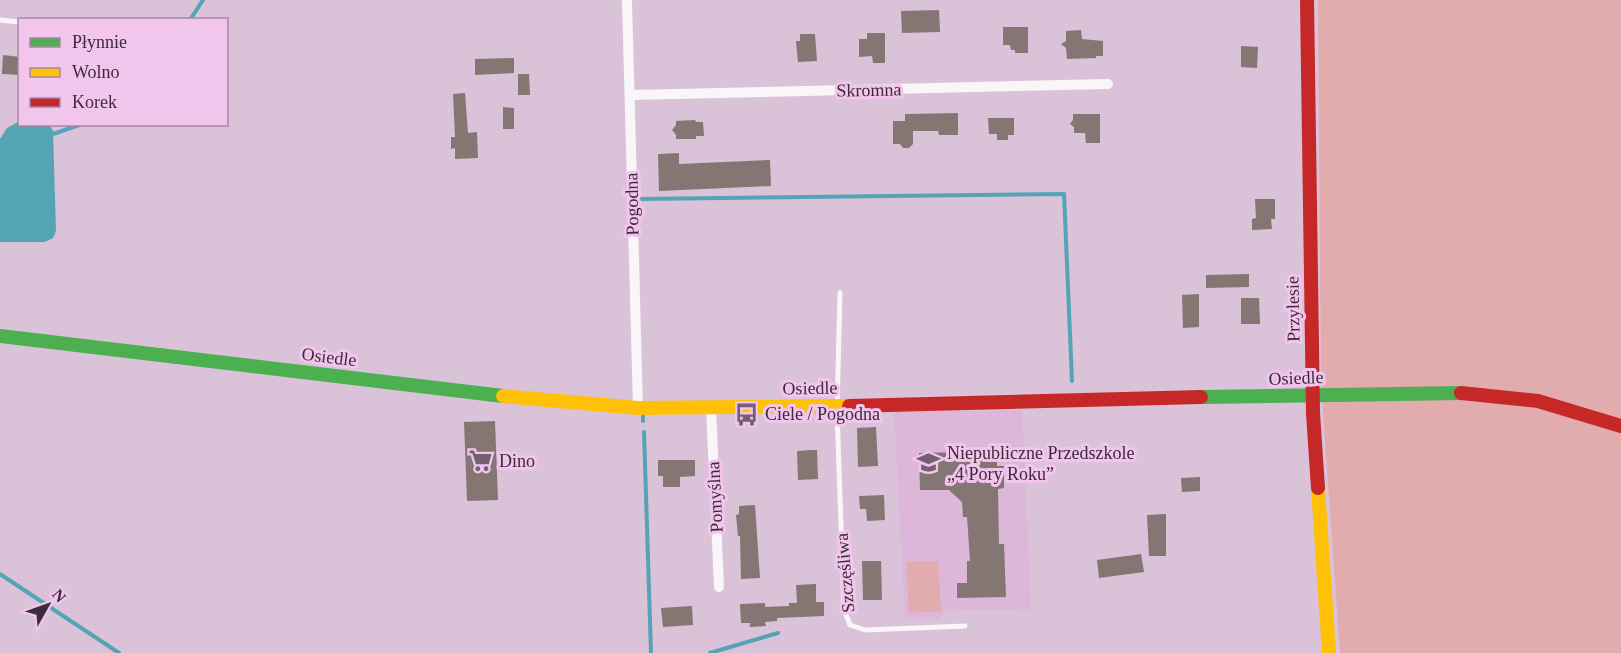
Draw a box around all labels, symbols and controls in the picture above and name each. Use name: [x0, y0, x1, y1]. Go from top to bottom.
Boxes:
legend: [18, 18, 228, 126]
text: Płynnie: [72, 32, 127, 52]
text: Wolno: [72, 62, 120, 82]
street label: Skromna: [836, 79, 902, 101]
text: Korek: [72, 92, 117, 112]
street label: Pogodna: [621, 172, 643, 236]
street label: Przylesie: [1282, 276, 1304, 342]
street label: Osiedle: [300, 344, 358, 370]
street label: Osiedle: [1268, 367, 1324, 389]
street label: Osiedle: [782, 378, 838, 398]
bus stop icon: Ciele / Pogodna: [734, 401, 760, 427]
place label: Ciele / Pogodna: [765, 404, 880, 424]
place label: Niepubliczne Przedszkole „4 Pory Roku”: [947, 443, 1134, 484]
supermarket icon: Dino: [468, 448, 494, 474]
school or university icon: Niepubliczne Przedszkole „4 Pory Roku”: [916, 450, 942, 476]
place label: Dino: [499, 451, 535, 471]
street label: Pomyślna: [703, 461, 727, 533]
street label: Szczęśliwa: [832, 532, 858, 614]
north arrow: [18, 575, 78, 635]
text: N: [49, 586, 70, 606]

